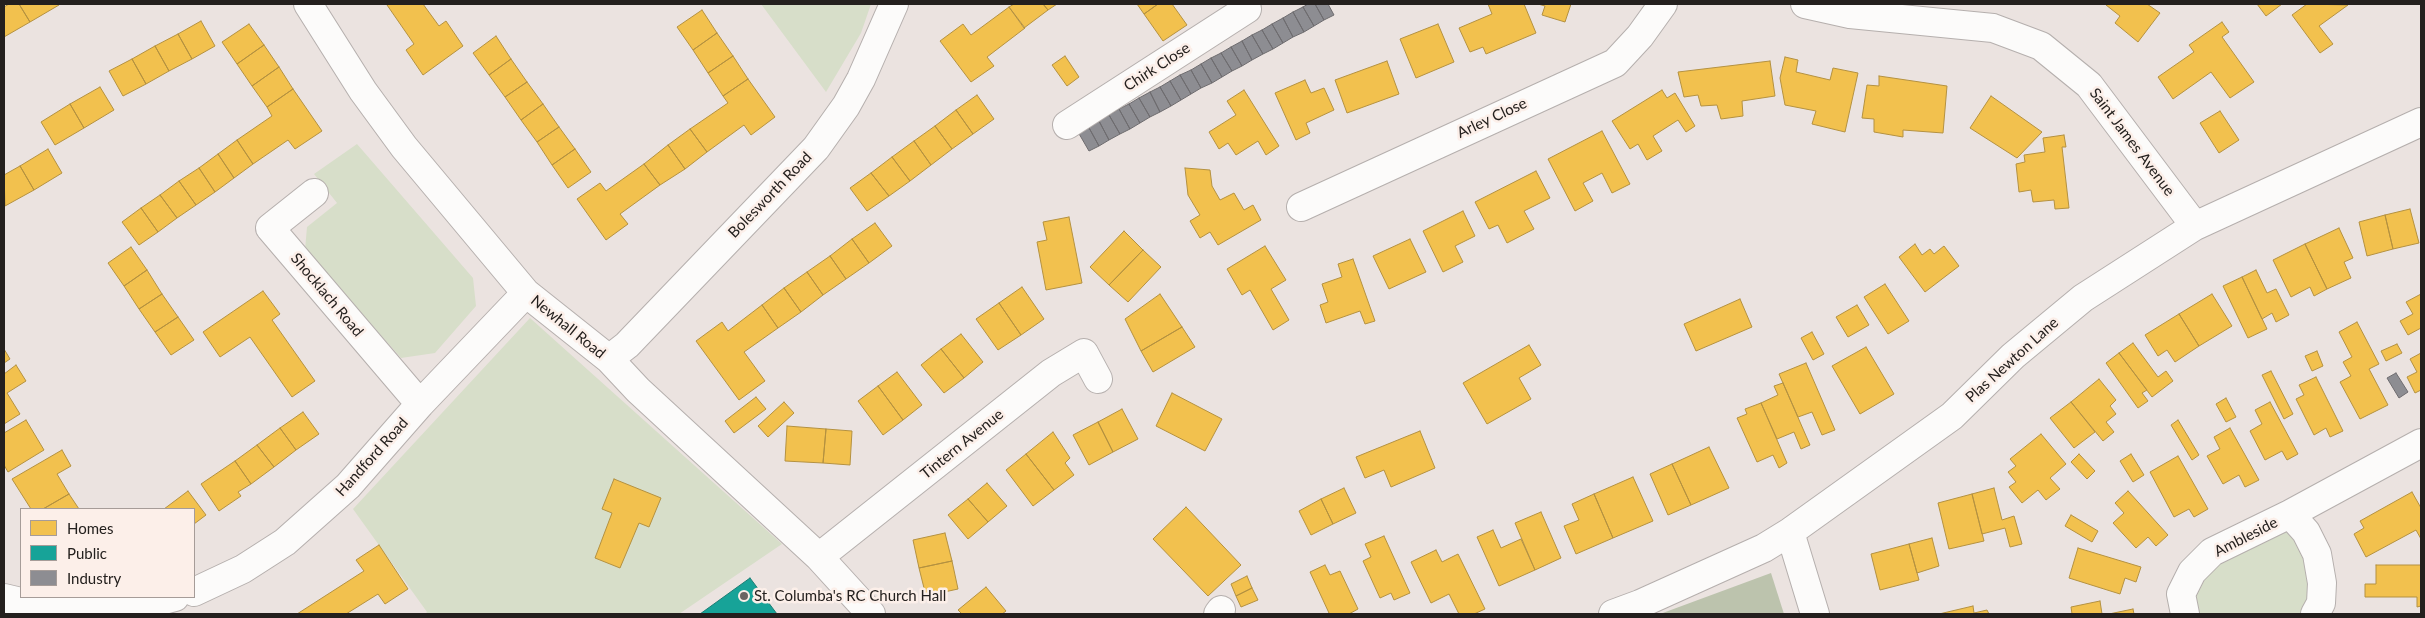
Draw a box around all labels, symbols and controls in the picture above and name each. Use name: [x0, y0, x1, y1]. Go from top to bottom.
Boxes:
street label: Chirk Close: [1120, 39, 1194, 95]
street label: Saint James Avenue: [2086, 85, 2178, 199]
street label: Arley Close: [1454, 94, 1530, 142]
street label: Bolesworth Road: [724, 148, 816, 242]
street label: Shocklach Road: [287, 250, 367, 340]
street label: Newhall Road: [527, 291, 609, 363]
street label: Plas Newton Lane: [1962, 314, 2062, 406]
street label: Tintern Avenue: [917, 405, 1007, 483]
street label: Handford Road: [332, 414, 412, 500]
legend: [20, 508, 195, 598]
street label: Ambleside: [2211, 513, 2281, 561]
text: Homes: [67, 519, 113, 537]
text: Public: [67, 544, 107, 562]
text: Industry: [67, 569, 121, 587]
place label: St. Columba's RC Church Hall: [754, 587, 946, 605]
marker: St. Columba's RC Church Hall: [738, 590, 750, 602]

